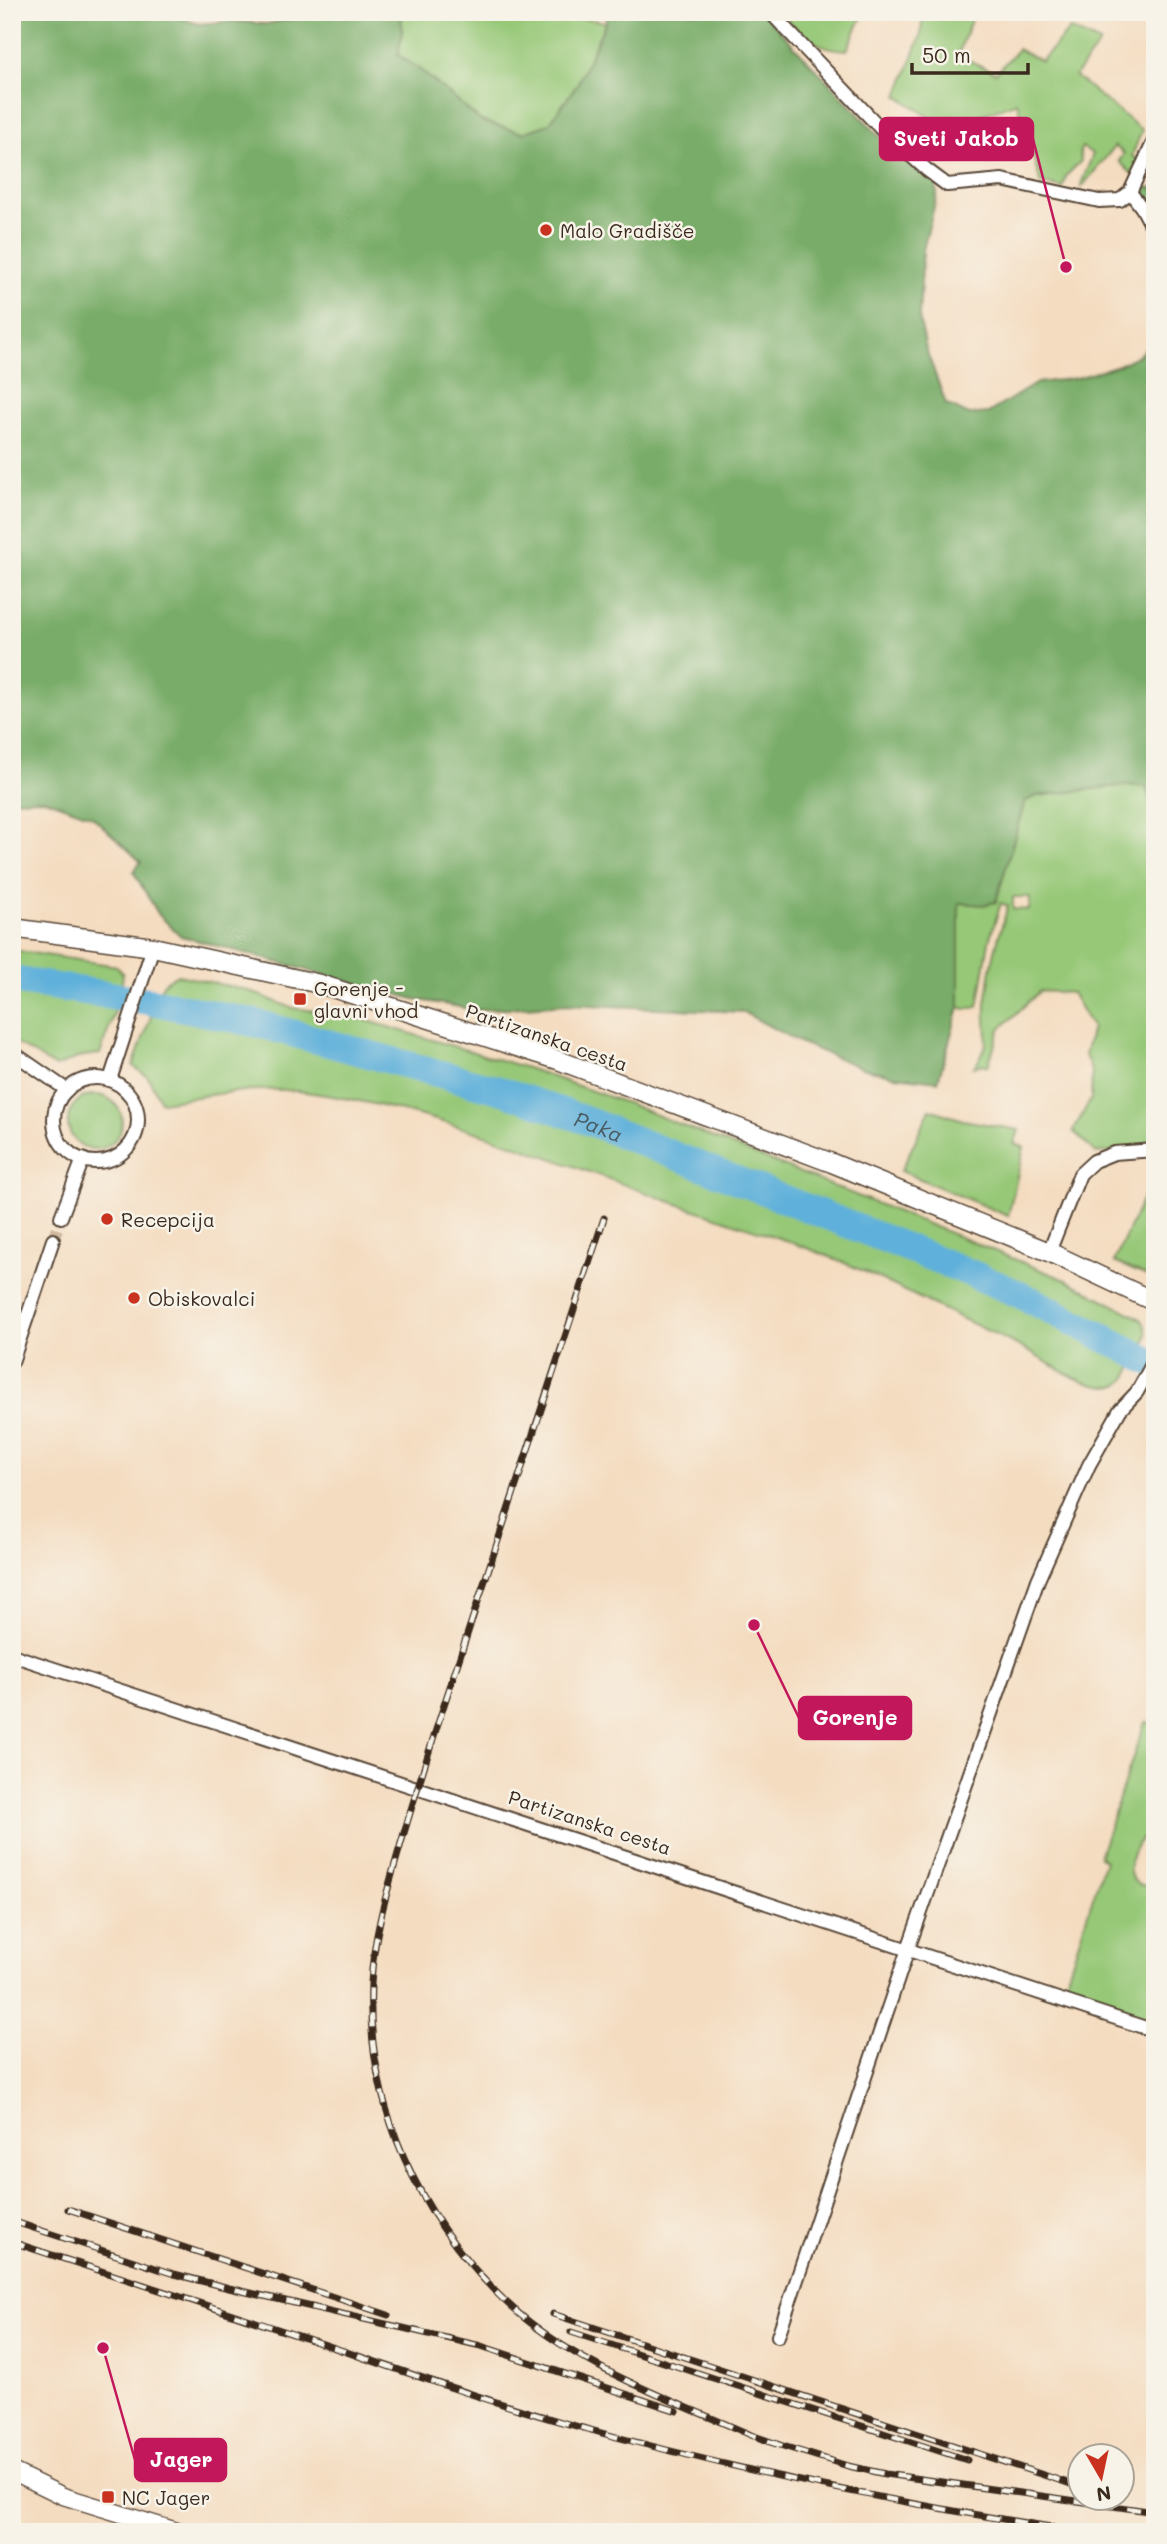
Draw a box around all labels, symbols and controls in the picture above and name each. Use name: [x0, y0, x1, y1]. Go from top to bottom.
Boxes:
scale bar: [912, 32, 1027, 76]
text: 50 m: [922, 41, 971, 68]
callout: Sveti Jakob: [880, 118, 1033, 160]
text: Sveti Jakob: [893, 124, 1019, 151]
place label: Malo Gradišče: [560, 218, 695, 243]
marker: Malo Gradišče: [538, 222, 554, 238]
place label: Gorenje - glavni vhod: [314, 976, 418, 1023]
marker: Gorenje - glavni vhod: [292, 991, 308, 1007]
street label: Partizanska cesta: [463, 998, 631, 1076]
water label: Paka: [571, 1104, 627, 1147]
place label: Recepcija: [121, 1207, 215, 1232]
marker: Recepcija: [99, 1211, 115, 1227]
place label: Obiskovalci: [148, 1286, 255, 1311]
marker: Obiskovalci: [126, 1290, 142, 1306]
callout: Gorenje: [799, 1697, 911, 1739]
text: Gorenje: [813, 1703, 897, 1730]
street label: Partizanska cesta: [505, 1784, 675, 1860]
callout: Jager: [135, 2439, 226, 2481]
north arrow: [1066, 2442, 1136, 2512]
text: Jager: [150, 2445, 212, 2472]
text: N: [1095, 2481, 1113, 2508]
place label: NC Jager: [122, 2485, 210, 2510]
marker: NC Jager: [100, 2489, 116, 2505]

